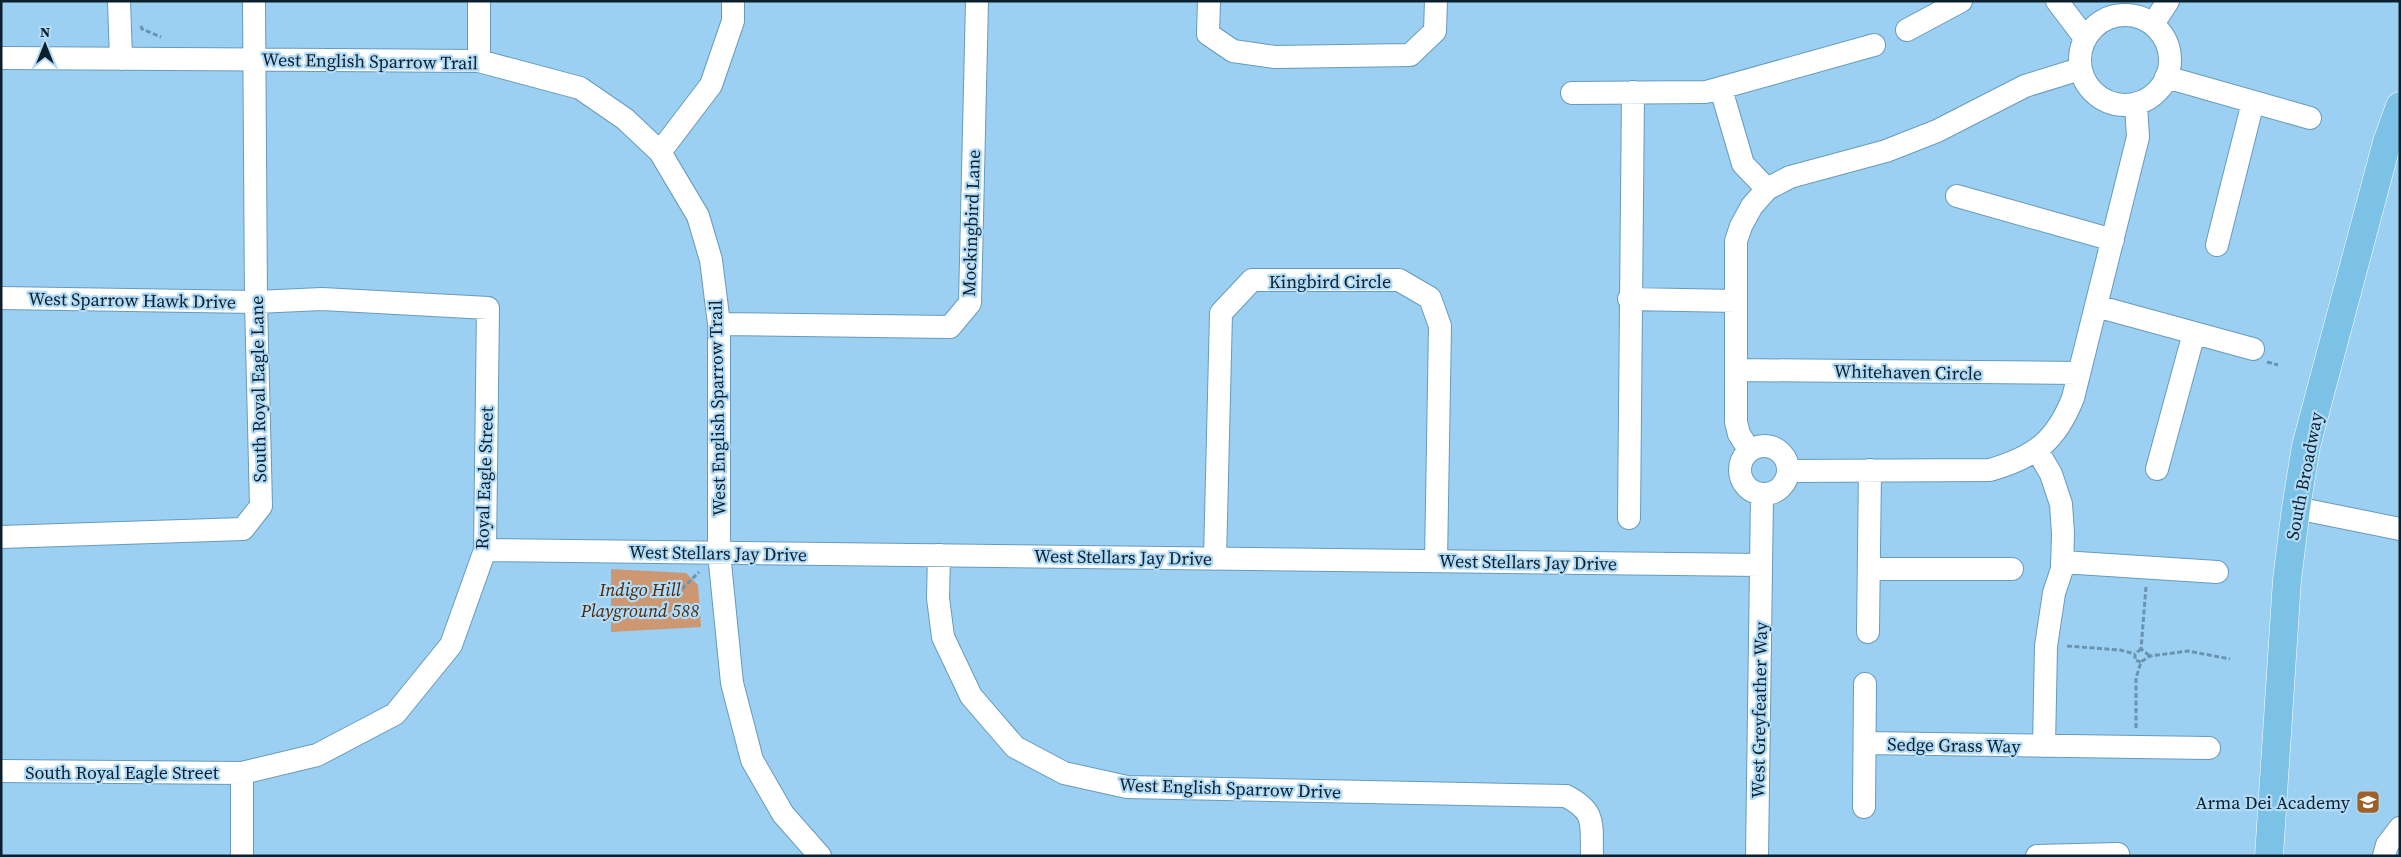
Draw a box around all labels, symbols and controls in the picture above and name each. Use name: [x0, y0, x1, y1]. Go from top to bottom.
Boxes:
north arrow: [20, 20, 70, 70]
text: N: [40, 22, 50, 42]
street label: West English Sparrow Trail: [262, 47, 478, 75]
street label: Mockingbird Lane: [956, 149, 986, 297]
street label: Kingbird Circle: [1269, 269, 1391, 294]
street label: West Sparrow Hawk Drive: [28, 286, 236, 314]
street label: South Royal Eagle Lane: [244, 295, 272, 483]
street label: West English Sparrow Trail: [703, 300, 731, 516]
street label: Whitehaven Circle: [1834, 358, 1982, 386]
street label: Royal Eagle Street: [469, 406, 499, 550]
street label: South Broadway: [2279, 409, 2329, 542]
street label: West Stellars Jay Drive: [629, 539, 807, 567]
street label: West Stellars Jay Drive: [1034, 543, 1212, 571]
street label: West Stellars Jay Drive: [1439, 548, 1617, 576]
park label: Indigo Hill Playground 588: [580, 577, 699, 623]
street label: West Greyfeather Way: [1745, 621, 1773, 799]
street label: Sedge Grass Way: [1887, 731, 2022, 759]
street label: South Royal Eagle Street: [25, 760, 219, 785]
street label: West English Sparrow Drive: [1119, 772, 1341, 804]
school or university icon: Arma Dei Academy: [2355, 789, 2381, 815]
place label: Arma Dei Academy: [2196, 790, 2351, 815]

